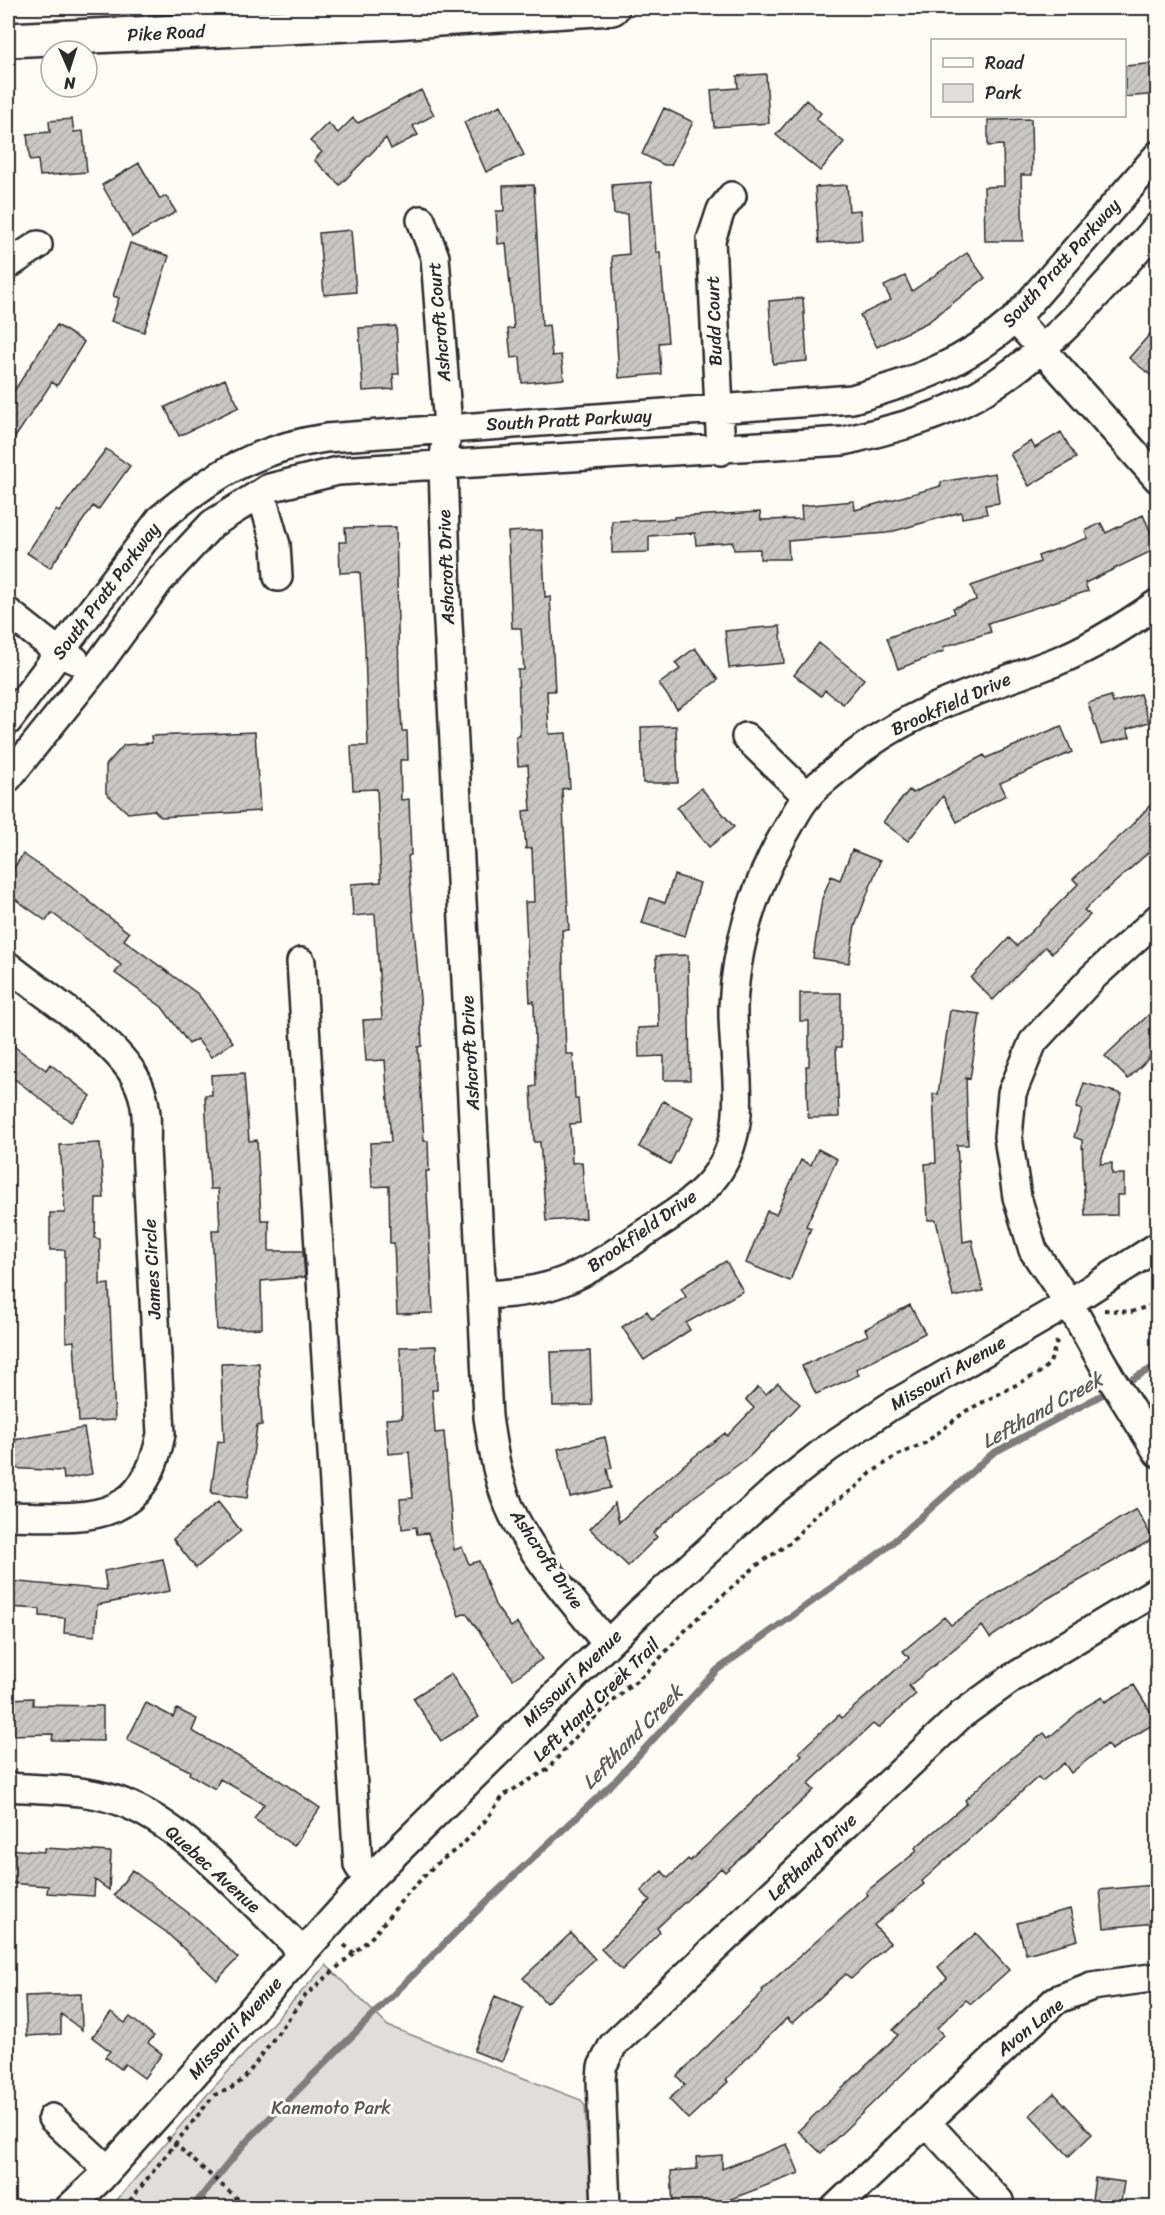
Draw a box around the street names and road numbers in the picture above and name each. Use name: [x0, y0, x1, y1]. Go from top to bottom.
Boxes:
street label: Pike Road: [126, 15, 207, 51]
street label: South Pratt Parkway: [994, 190, 1129, 335]
street label: Ashcroft Court: [418, 261, 460, 384]
street label: Budd Court: [696, 275, 732, 366]
street label: South Pratt Parkway: [485, 400, 653, 440]
street label: Ashcroft Drive: [428, 509, 464, 626]
street label: South Pratt Parkway: [43, 515, 169, 667]
street label: Brookfield Drive: [886, 663, 1016, 745]
street label: Ashcroft Drive: [451, 994, 489, 1112]
street label: Brookfield Drive: [580, 1181, 704, 1281]
street label: James Circle: [133, 1218, 171, 1321]
street label: Missouri Avenue: [884, 1327, 1012, 1419]
street label: Ashcroft Drive: [501, 1502, 593, 1616]
street label: Missouri Avenue: [514, 1621, 630, 1735]
street label: Left Hand Creek Trail: [524, 1629, 668, 1770]
street label: Lefthand Drive: [759, 1805, 865, 1909]
street label: Quebec Avenue: [158, 1817, 269, 1921]
street label: Missouri Avenue: [180, 1969, 290, 2087]
street label: Avon Lane: [988, 1989, 1071, 2065]

